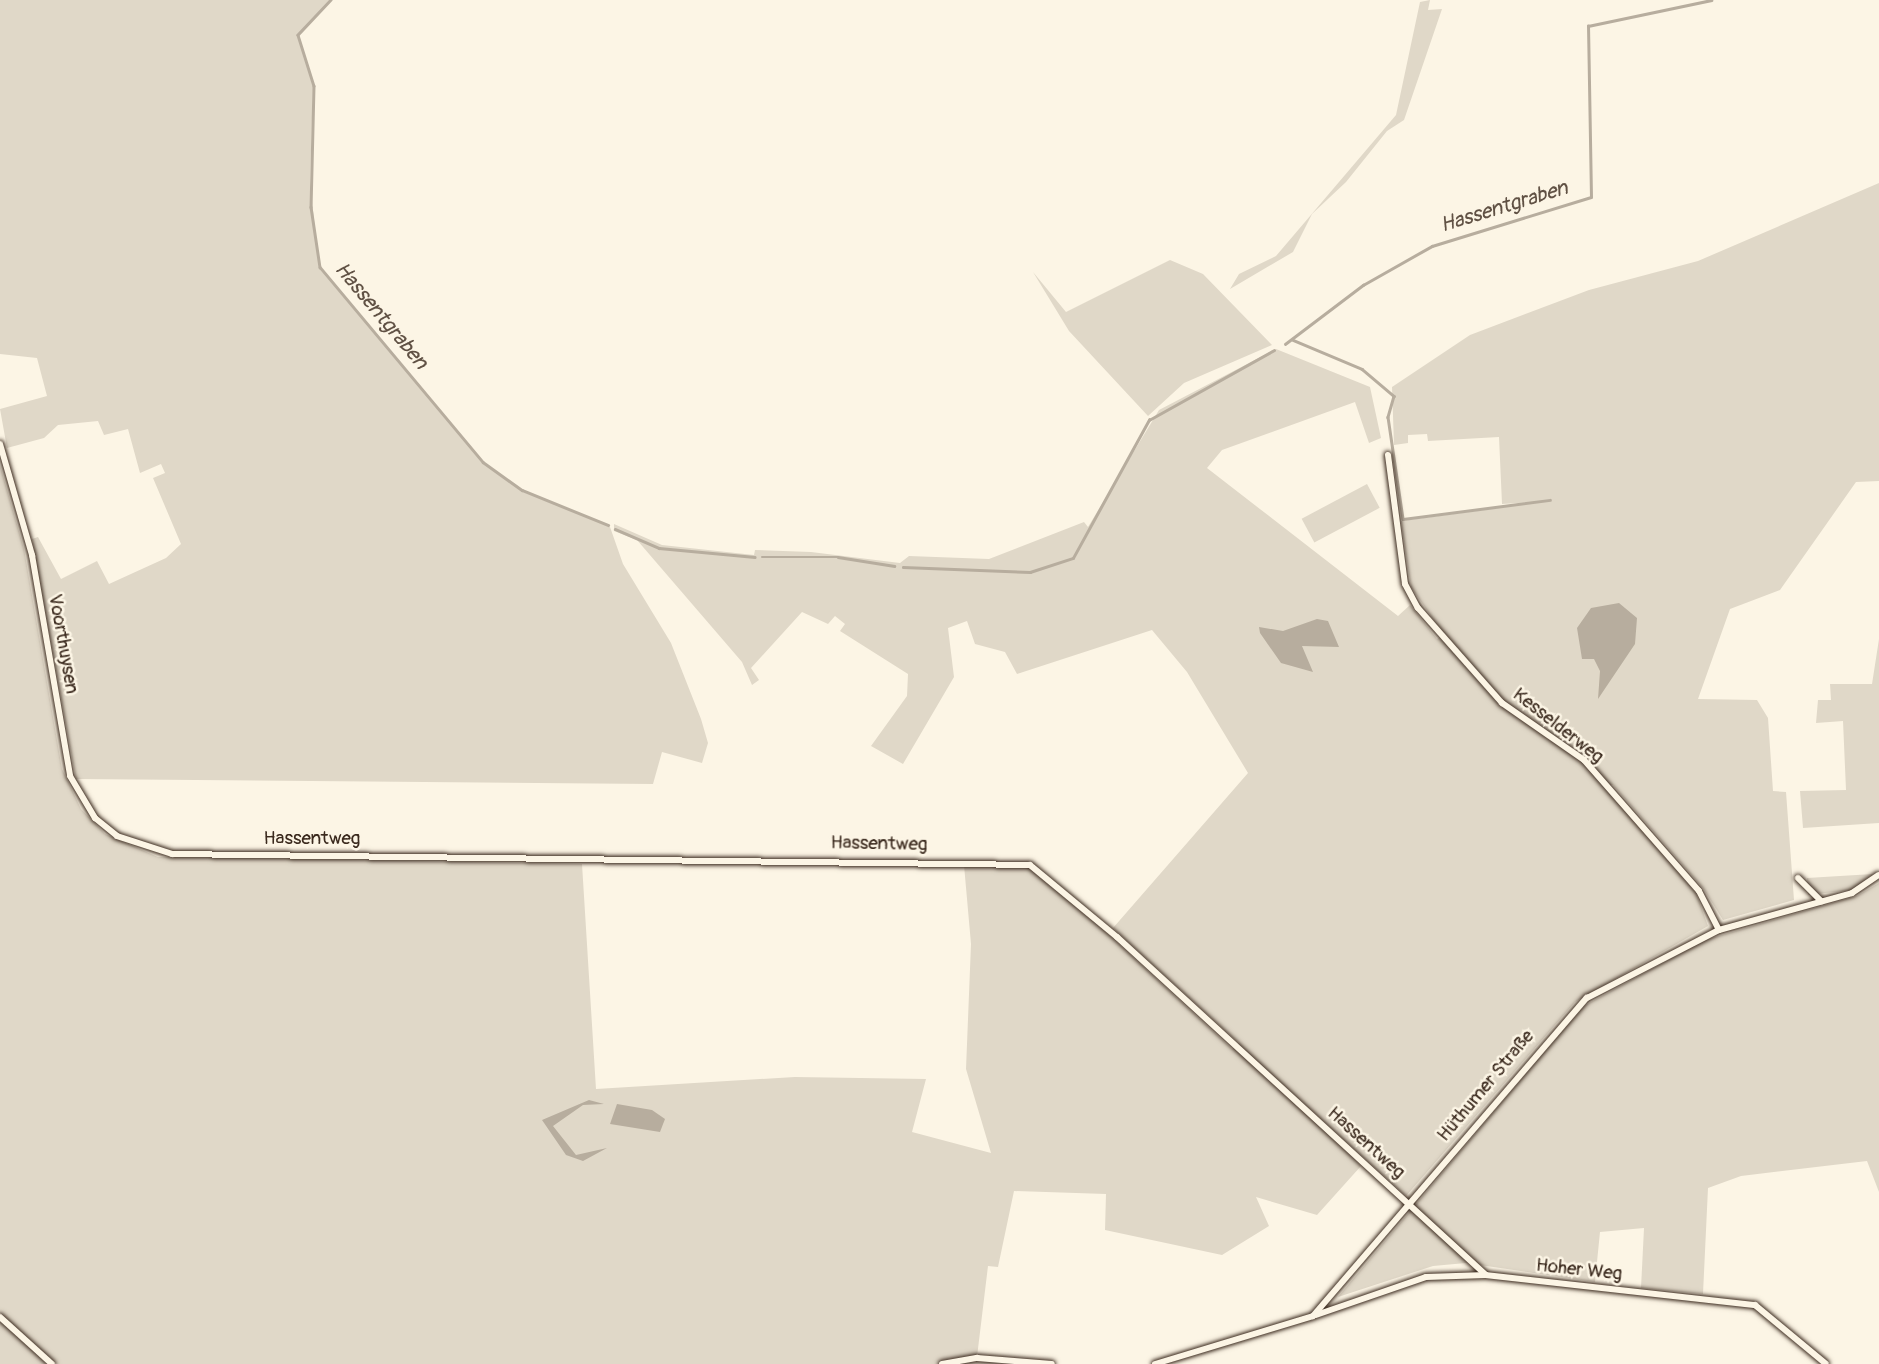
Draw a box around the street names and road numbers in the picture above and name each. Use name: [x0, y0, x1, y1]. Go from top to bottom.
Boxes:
street label: Voorthuysen: [43, 592, 83, 696]
street label: Kesselderweg: [1508, 683, 1608, 769]
street label: Hassentweg: [264, 828, 360, 850]
street label: Hassentweg: [830, 832, 928, 856]
street label: Hüthumer Straße: [1433, 1026, 1539, 1146]
street label: Hassentweg: [1322, 1102, 1410, 1184]
street label: Hoher Weg: [1535, 1254, 1623, 1286]

